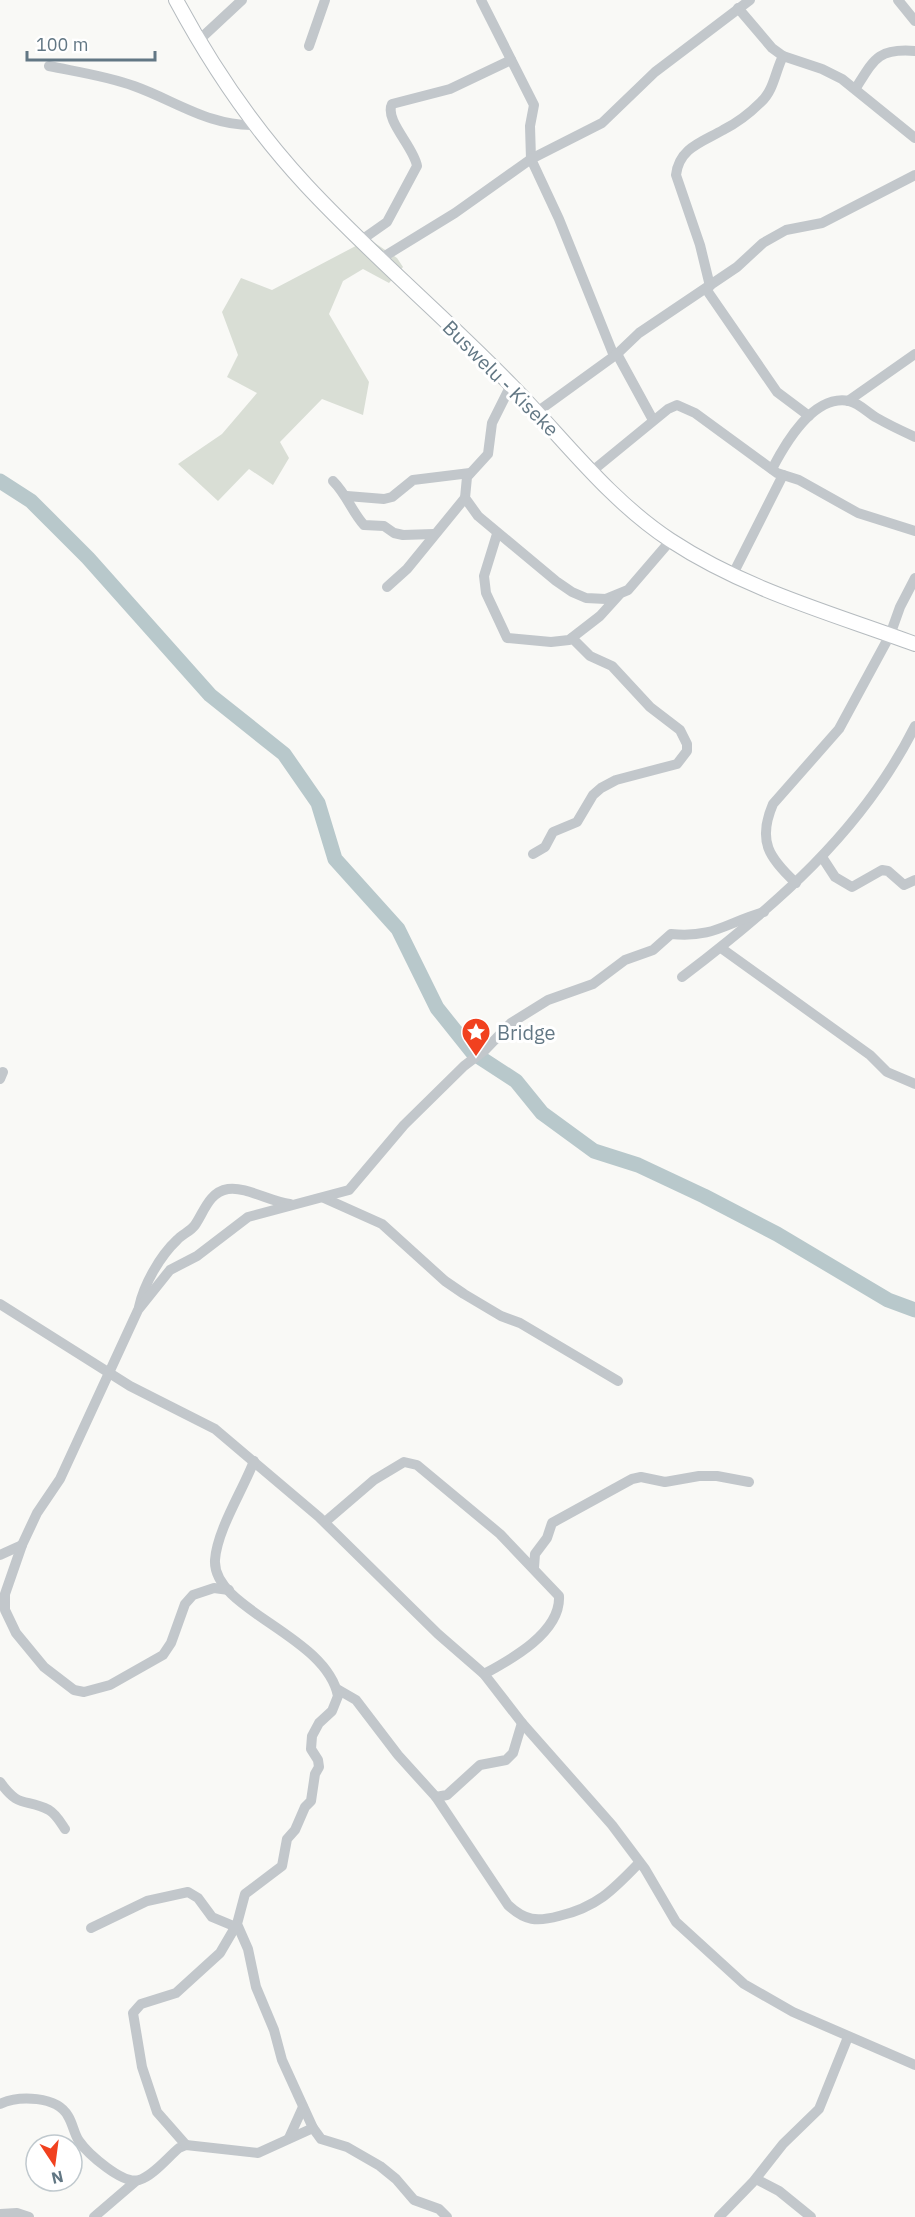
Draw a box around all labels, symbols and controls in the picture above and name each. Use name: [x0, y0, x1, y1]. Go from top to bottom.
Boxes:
scale bar: [27, 24, 154, 62]
text: 100 m: [36, 33, 88, 56]
street label: Buswelu - Kiseke: [437, 314, 565, 442]
place icon: Bridge: [460, 1016, 492, 1058]
place label: Bridge: [497, 1019, 555, 1046]
north arrow: [24, 2133, 84, 2193]
text: N: [49, 2167, 65, 2189]

